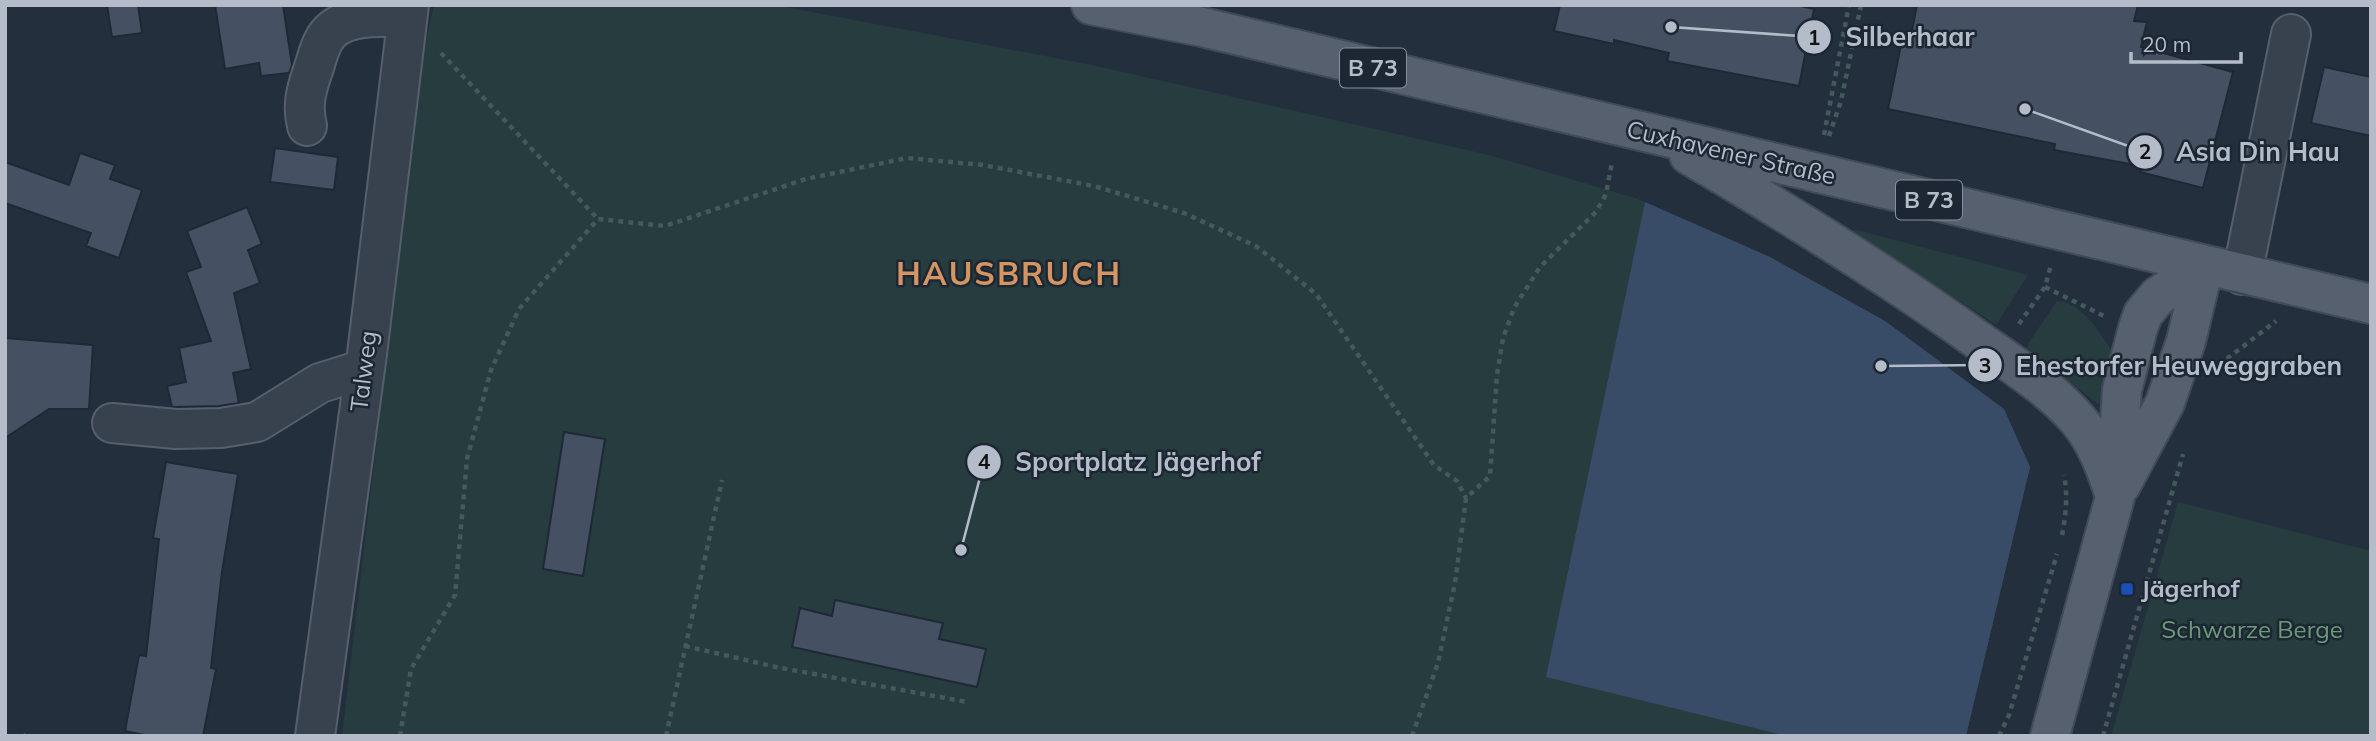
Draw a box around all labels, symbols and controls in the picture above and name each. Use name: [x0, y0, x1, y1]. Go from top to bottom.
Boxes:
callout: Silberhaar: [1797, 14, 1989, 61]
text: Silberhaar: [1845, 20, 1975, 53]
scale bar: [2131, 21, 2241, 65]
text: 1: [1808, 24, 1820, 50]
text: 20 m: [2142, 31, 2191, 57]
road number: B 73: [1340, 48, 1406, 88]
street label: Cuxhavener Straße: [1624, 113, 1839, 191]
callout: Asia Din Hau: [2127, 128, 2354, 175]
text: Asia Din Hau: [2176, 135, 2340, 168]
text: 2: [2139, 138, 2151, 164]
road number: B 73: [1896, 181, 1962, 220]
district label: HAUSBRUCH: [896, 253, 1122, 293]
street label: Talweg: [343, 329, 383, 413]
callout: Ehestorfer Heuweggraben: [1967, 342, 2357, 389]
text: Ehestorfer Heuweggraben: [2016, 349, 2342, 382]
text: 3: [1979, 352, 1991, 378]
callout: Sportplatz Jägerhof: [966, 438, 1275, 485]
text: Sportplatz Jägerhof: [1015, 445, 1261, 478]
text: 4: [978, 448, 991, 474]
place label: Jägerhof: [2141, 573, 2241, 603]
marker: Jägerhof: [2119, 581, 2135, 597]
park label: Schwarze Berge: [2161, 614, 2343, 644]

